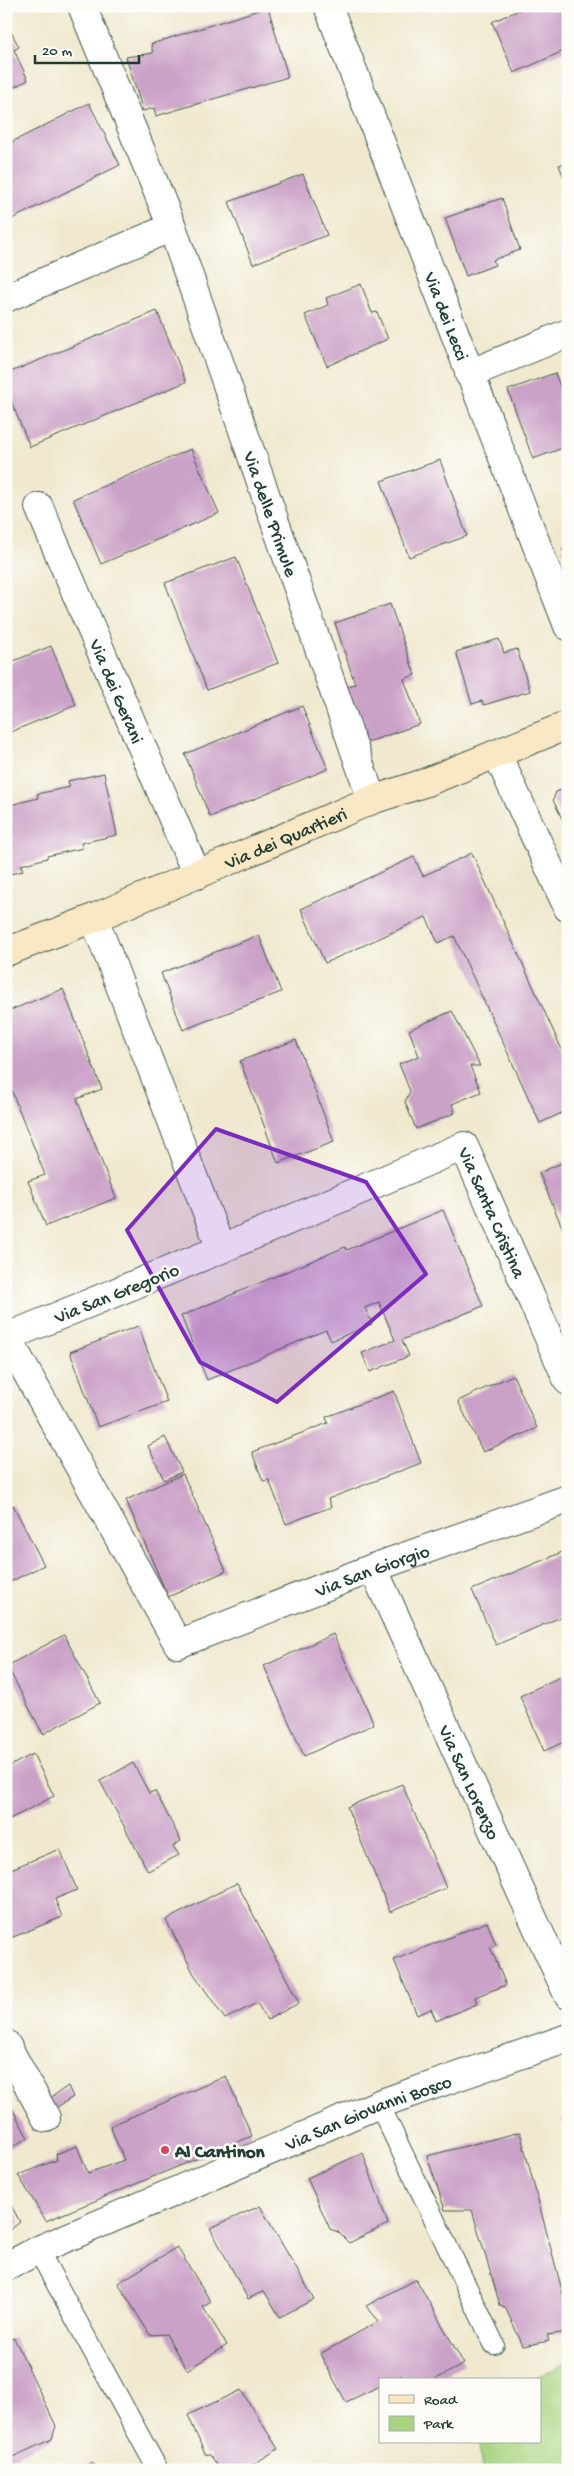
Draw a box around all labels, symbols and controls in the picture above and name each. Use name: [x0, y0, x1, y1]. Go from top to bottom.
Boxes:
scale bar: [35, 32, 139, 64]
text: 20 m: [42, 43, 72, 61]
street label: Via dei Lecci: [417, 268, 472, 364]
street label: Via delle Primule: [236, 448, 301, 580]
street label: Via dei Gerani: [82, 635, 147, 748]
street label: Via dei Quartieri: [221, 804, 351, 877]
street label: Via Santa Cristina: [451, 1143, 530, 1284]
street label: Via San Gregorio: [51, 1260, 183, 1331]
street label: Via San Giorgio: [312, 1541, 433, 1605]
street label: Via San Lorenzo: [431, 1721, 504, 1844]
street label: Via San Giovanni Bosco: [281, 2072, 455, 2158]
place label: Al Cantinon: [174, 2142, 266, 2165]
marker: Al Cantinon: [159, 2144, 171, 2156]
legend: [379, 2378, 542, 2444]
text: Road: [424, 2392, 458, 2410]
text: Park: [423, 2416, 454, 2434]

